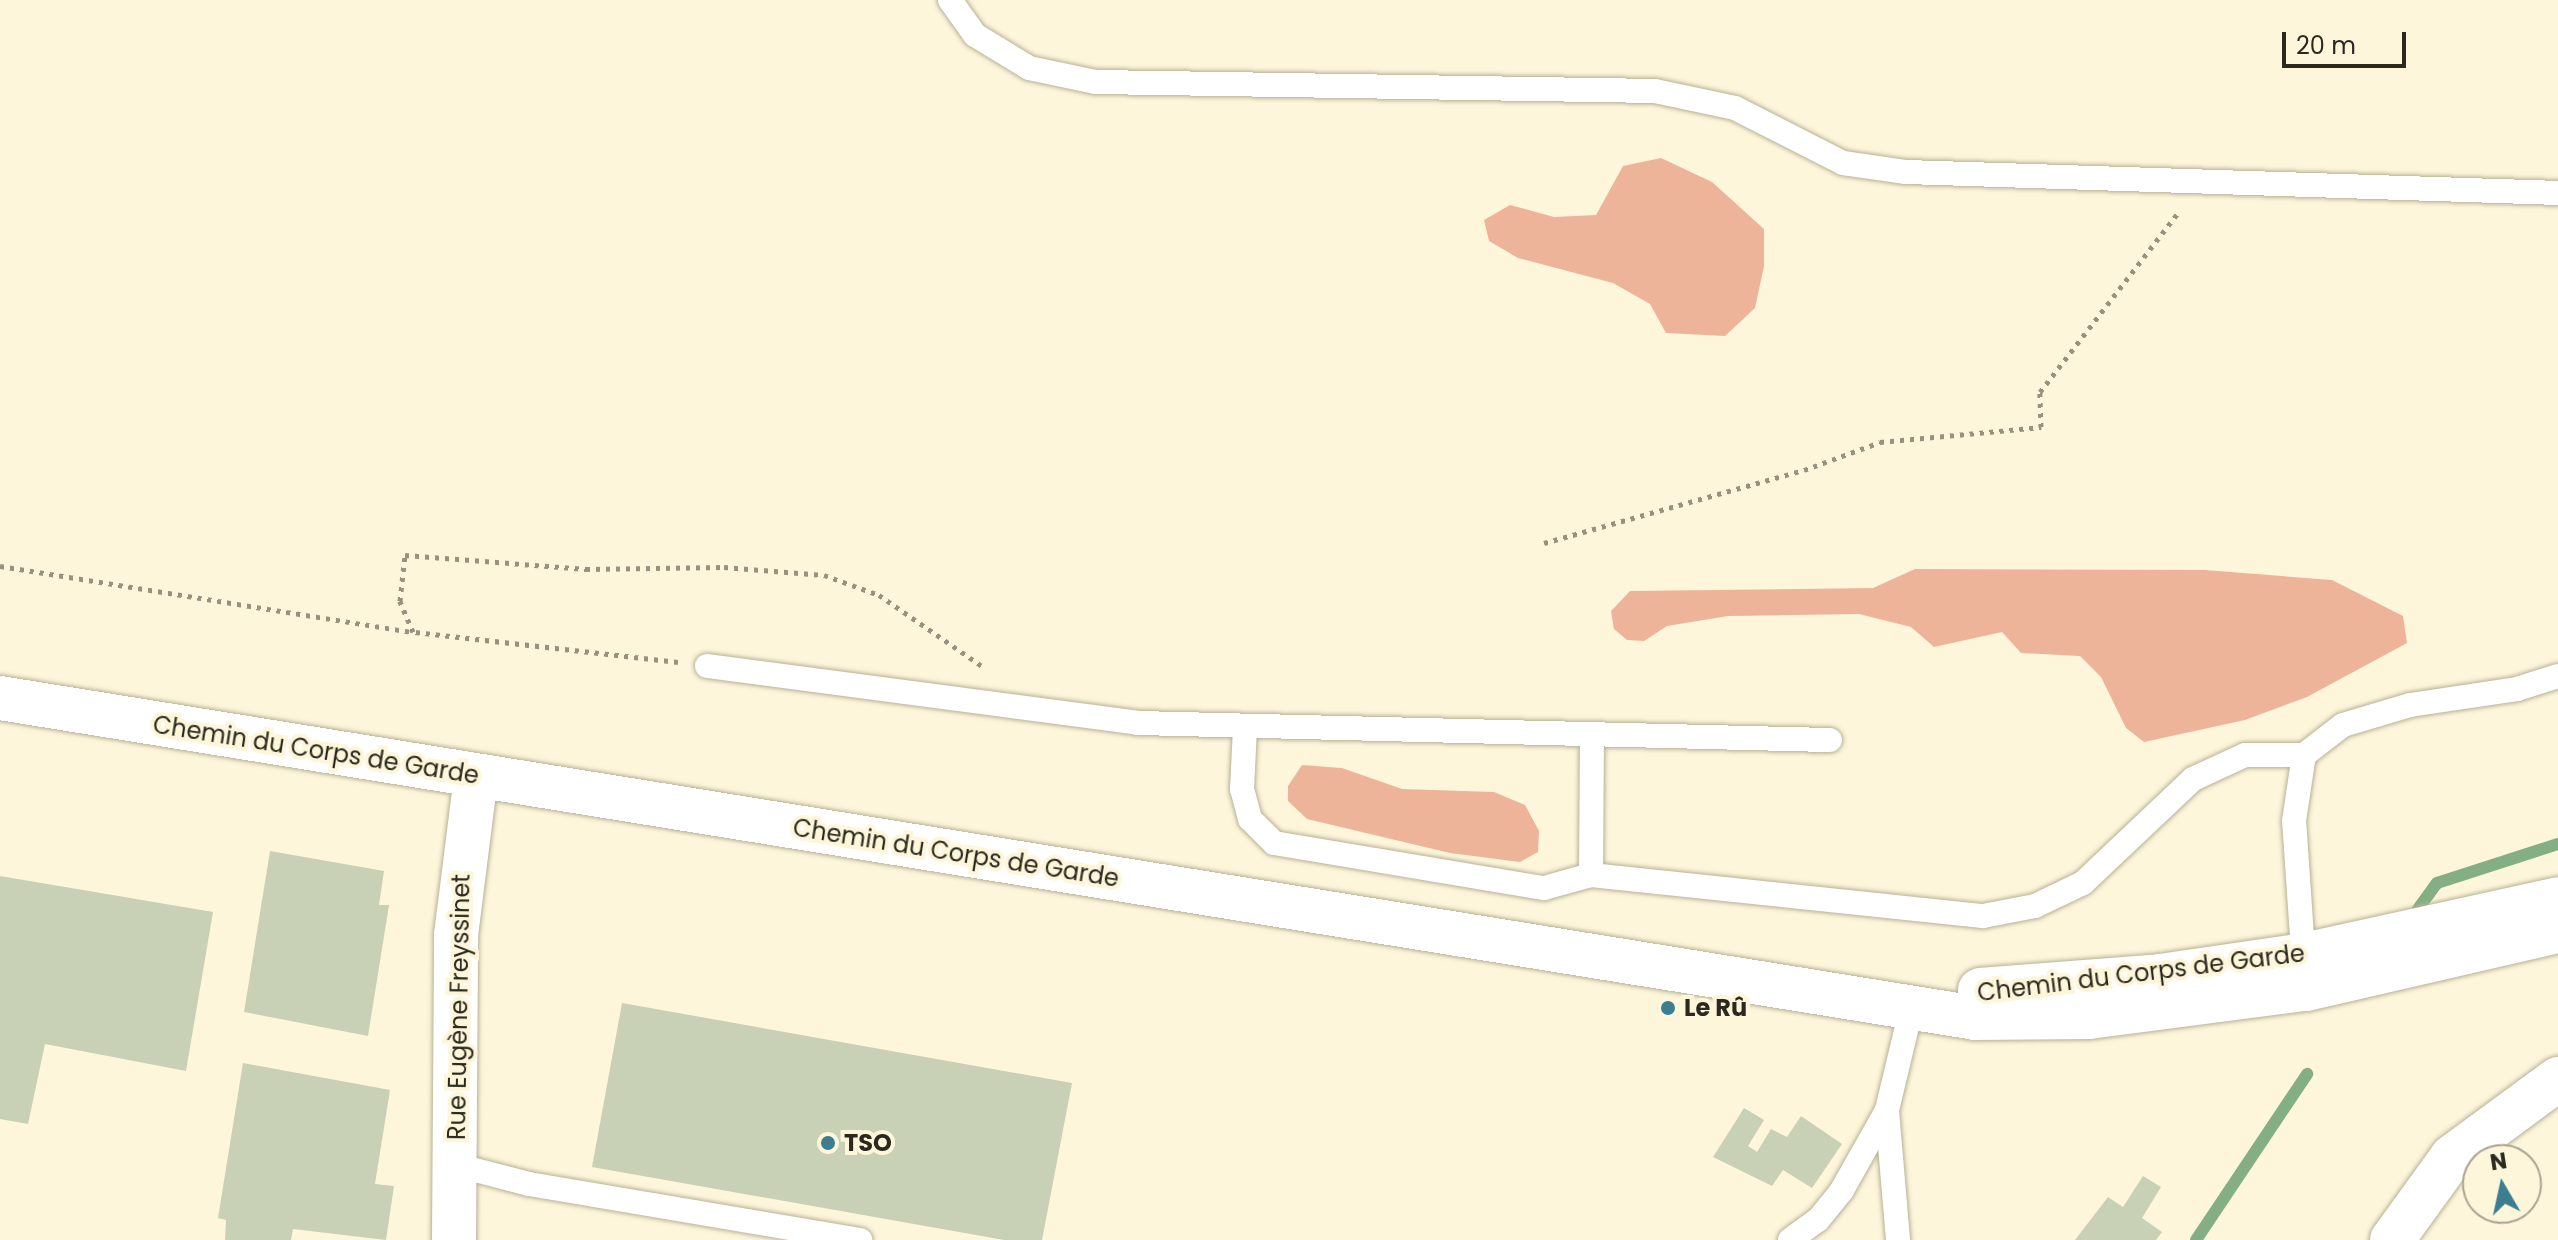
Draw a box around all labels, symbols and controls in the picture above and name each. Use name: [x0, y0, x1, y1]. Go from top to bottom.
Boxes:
scale bar: [2286, 16, 2410, 66]
text: 20 m: [2296, 29, 2356, 62]
street label: Chemin du Corps de Garde: [151, 710, 481, 790]
street label: Chemin du Corps de Garde: [791, 813, 1121, 893]
street label: Rue Eugène Freyssinet: [442, 874, 476, 1140]
street label: Chemin du Corps de Garde: [1976, 939, 2306, 1007]
place label: Le Rû: [1684, 994, 1747, 1022]
marker: Le Rû: [1659, 999, 1677, 1017]
place label: TSO: [844, 1129, 892, 1157]
marker: TSO: [819, 1134, 837, 1152]
north arrow: [2462, 1144, 2542, 1224]
text: N: [2488, 1145, 2509, 1178]

